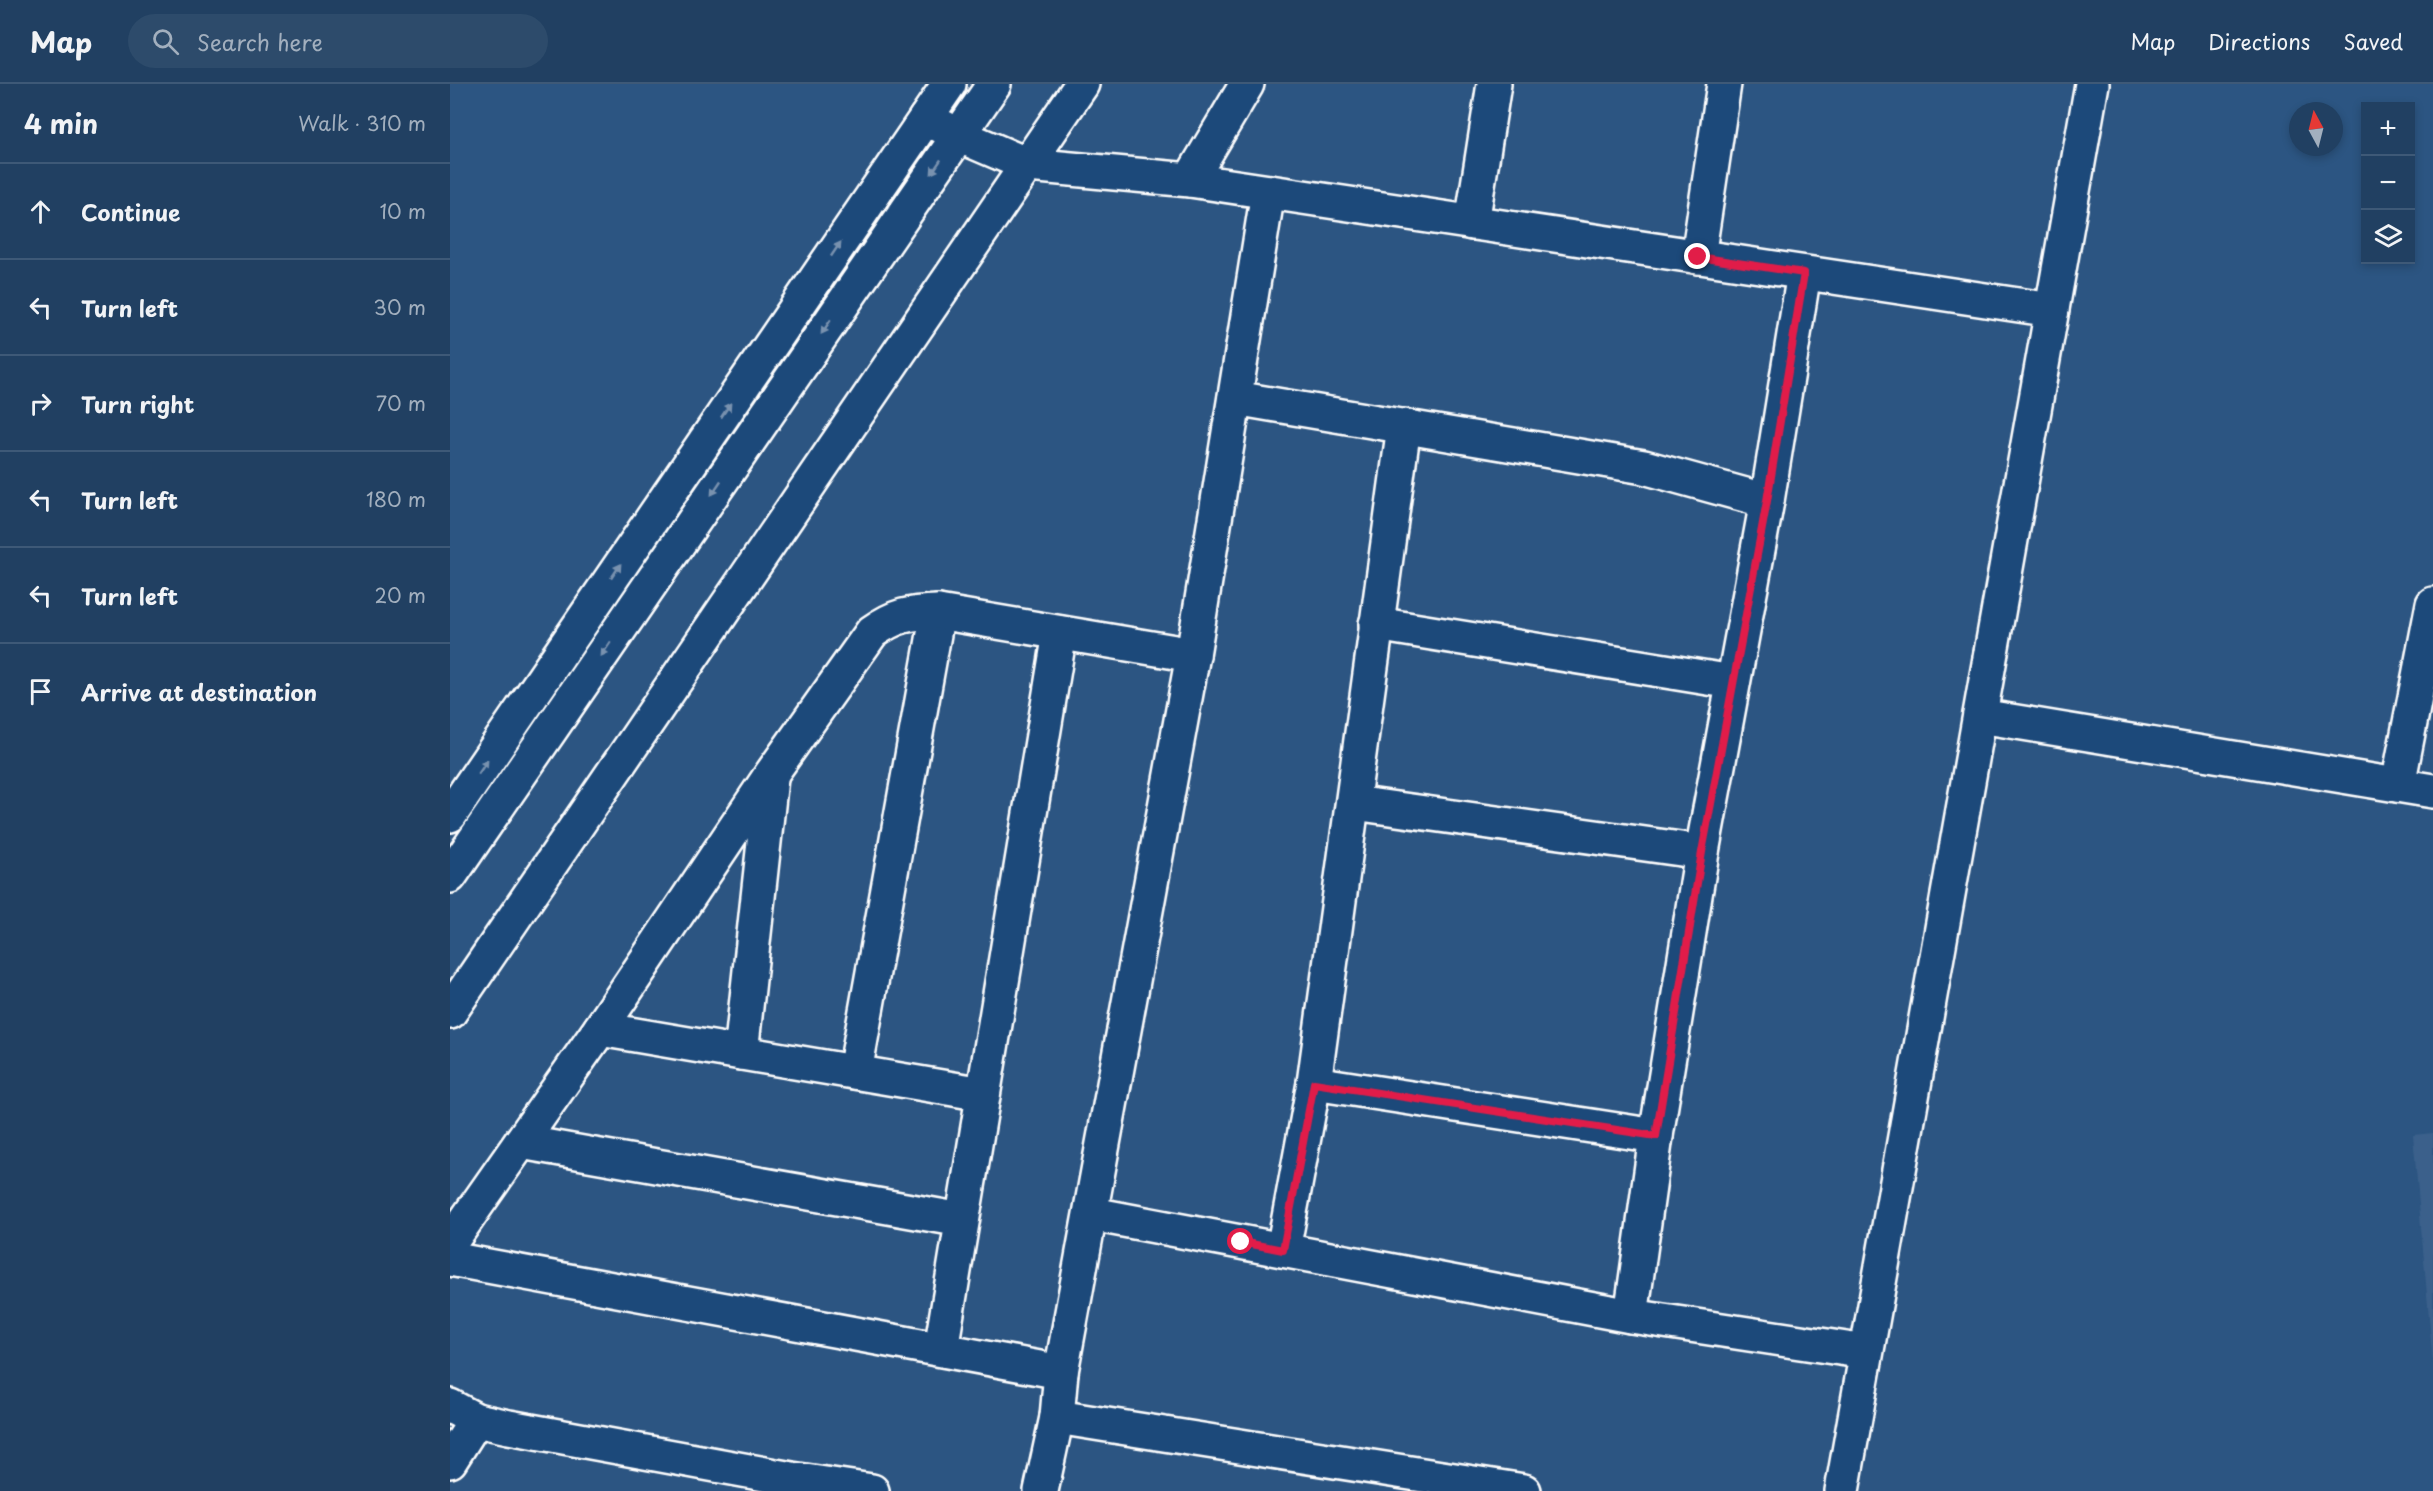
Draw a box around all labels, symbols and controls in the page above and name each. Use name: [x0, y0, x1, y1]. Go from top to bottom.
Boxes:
search box: [128, 14, 548, 68]
text: Map: [30, 20, 92, 63]
icon: search: [149, 25, 182, 58]
text: Search here: [197, 25, 323, 58]
text: Map: [2130, 25, 2175, 57]
text: Directions: [2208, 25, 2310, 57]
text: Saved: [2343, 25, 2403, 57]
north arrow: [2289, 102, 2343, 156]
map controls: [2361, 102, 2415, 264]
button: +: [2361, 102, 2415, 156]
text: 4 min: [24, 104, 98, 143]
text: Walk · 310 m: [298, 108, 426, 138]
button: −: [2361, 156, 2415, 210]
one-way arrow: [931, 158, 942, 175]
icon: ahead: [24, 195, 57, 228]
text: Continue: [81, 195, 180, 228]
text: 10 m: [379, 196, 426, 226]
button: layers: [2361, 210, 2415, 264]
one-way arrow: [830, 241, 842, 257]
route end: [1684, 243, 1710, 269]
icon: left: [24, 291, 57, 324]
text: Turn left: [81, 291, 178, 324]
text: 30 m: [373, 292, 426, 322]
one-way arrow: [820, 319, 832, 335]
icon: right: [24, 387, 57, 420]
text: Turn right: [81, 387, 194, 420]
text: 70 m: [376, 388, 426, 418]
one-way arrow: [720, 402, 732, 418]
one-way arrow: [711, 480, 722, 496]
icon: left: [24, 483, 57, 516]
text: Turn left: [81, 483, 178, 516]
text: 180 m: [366, 484, 426, 514]
one-way arrow: [610, 563, 622, 579]
icon: left: [24, 579, 57, 612]
text: Turn left: [81, 579, 178, 612]
text: 20 m: [374, 580, 426, 610]
one-way arrow: [600, 641, 611, 657]
icon: arrive: [24, 675, 57, 708]
text: Arrive at destination: [81, 675, 317, 708]
one-way arrow: [477, 759, 489, 775]
route start: [1227, 1228, 1253, 1254]

